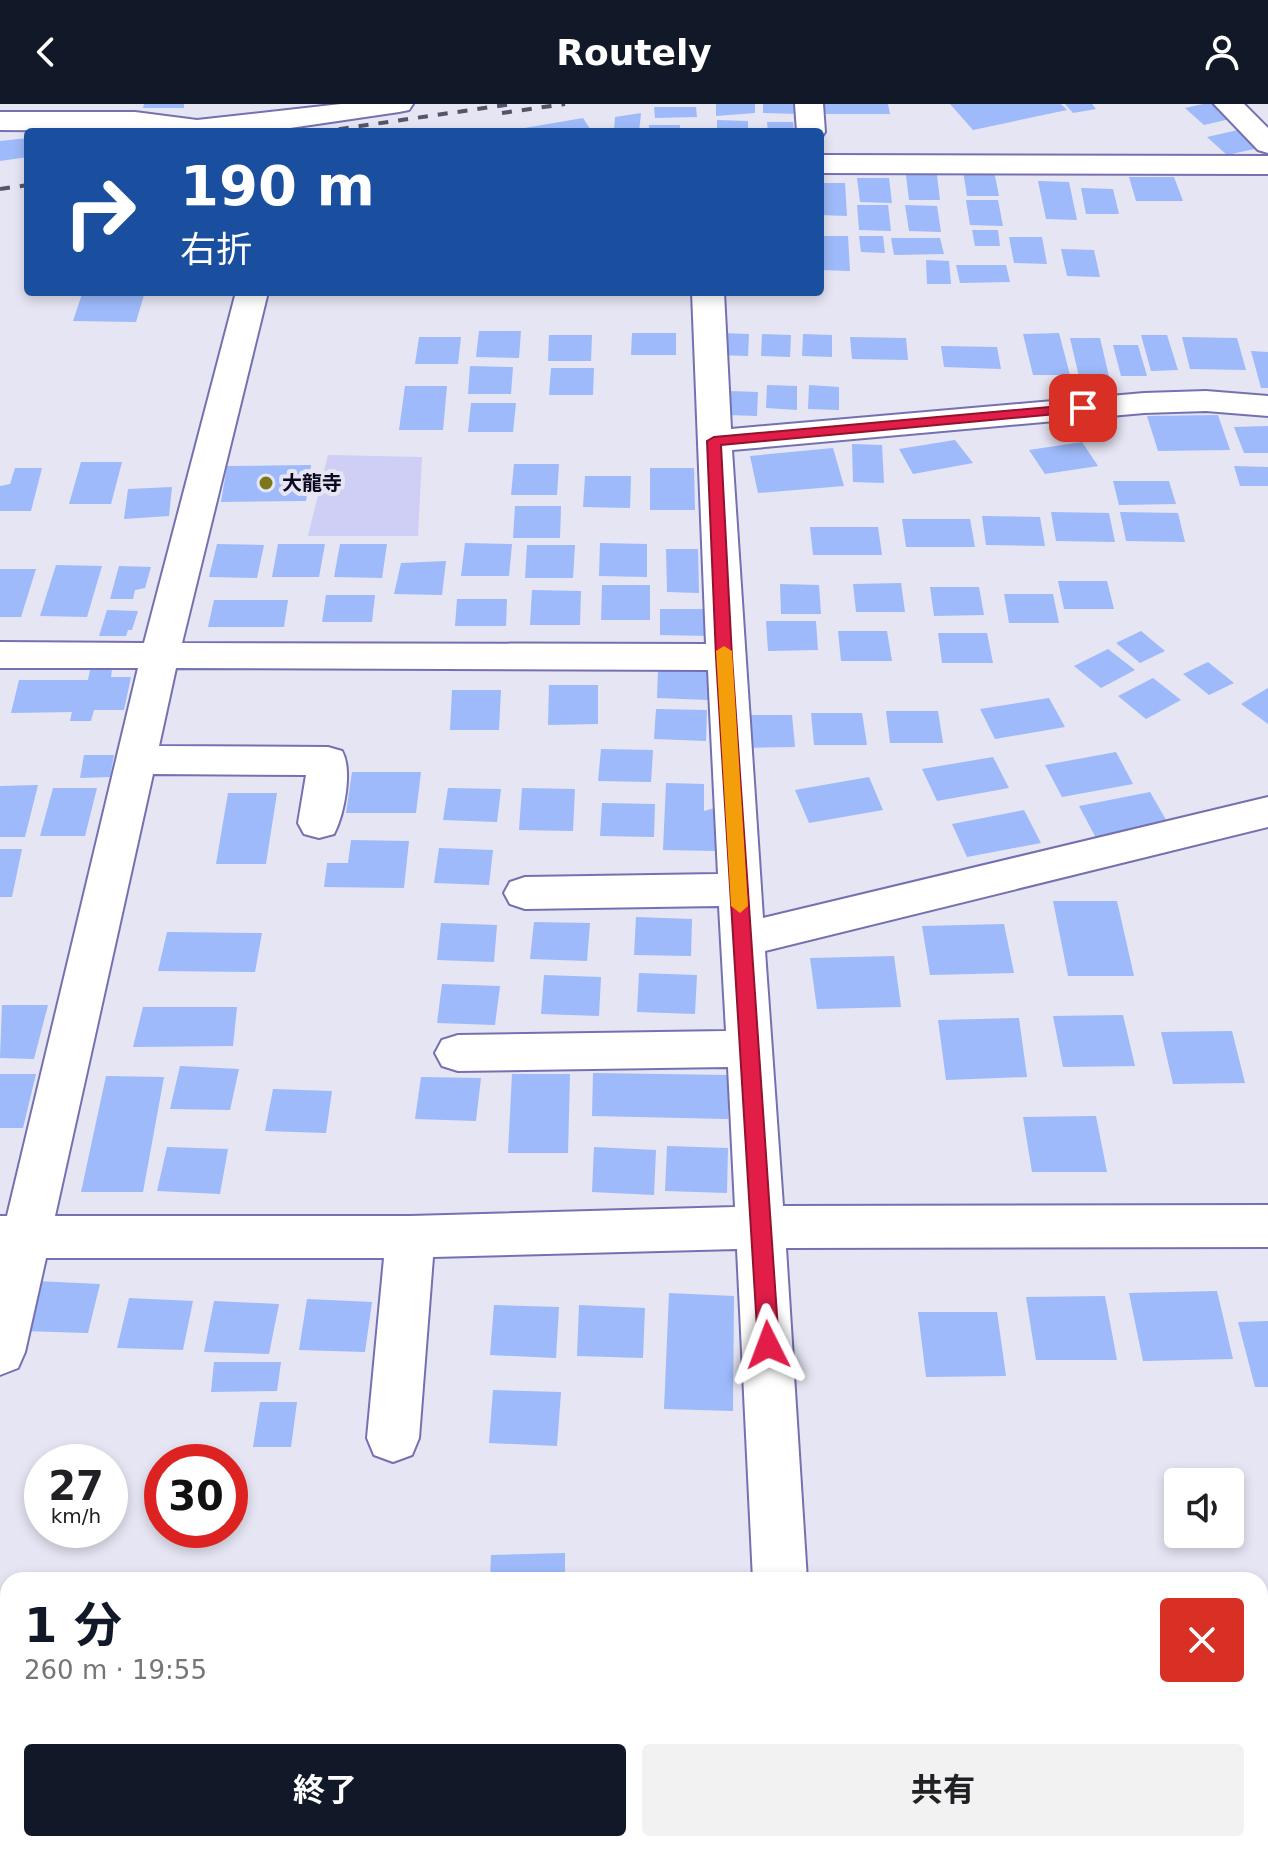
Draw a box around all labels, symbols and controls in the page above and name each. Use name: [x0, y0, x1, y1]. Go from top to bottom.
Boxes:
icon: back: [24, 30, 68, 74]
icon: person: [1200, 30, 1244, 74]
text: Routely: [556, 32, 712, 73]
text: 190 m: [180, 153, 375, 218]
icon: right: [48, 160, 152, 264]
text: 右折: [180, 229, 252, 270]
pin: [1049, 374, 1117, 442]
icon: arrive: [1061, 386, 1105, 430]
place label: 大龍寺: [282, 471, 342, 495]
marker: 大龍寺: [257, 474, 275, 492]
position arrow: [726, 1303, 810, 1387]
speed limit sign: 30: [144, 1444, 248, 1548]
text: 27: [48, 1463, 104, 1509]
map controls: [1164, 1468, 1244, 1548]
button: sound: [1164, 1468, 1244, 1548]
text: km/h: [51, 1504, 101, 1528]
text: 1 分: [24, 1597, 122, 1653]
button: close: [1160, 1598, 1244, 1682]
text: 260 m · 19:55: [24, 1655, 207, 1685]
button: 終了: [24, 1744, 626, 1836]
button: 共有: [642, 1744, 1244, 1836]

